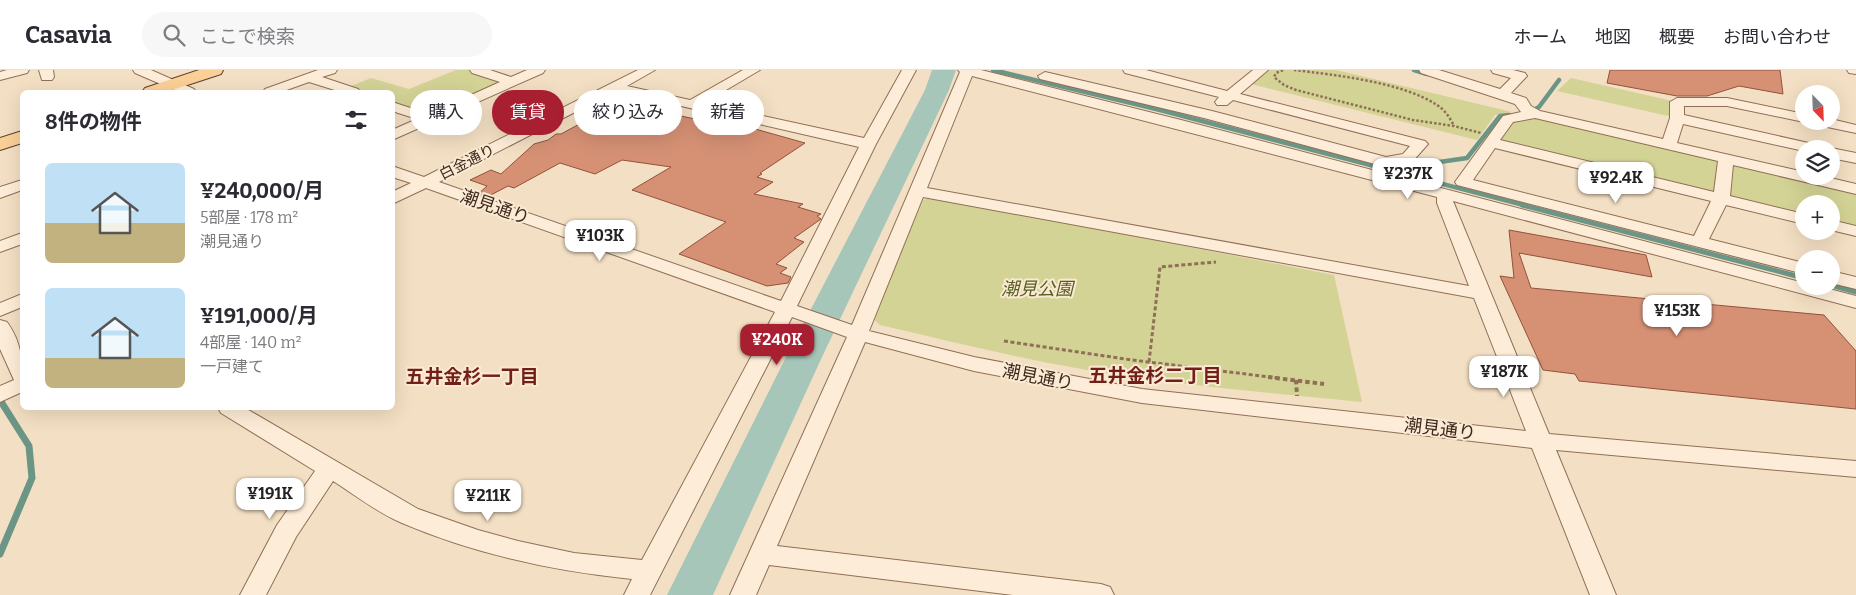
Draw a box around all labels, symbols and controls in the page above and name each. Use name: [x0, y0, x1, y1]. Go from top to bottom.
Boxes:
search box: [142, 12, 492, 57]
text: Casavia: [25, 21, 112, 49]
icon: search: [160, 21, 188, 49]
text: ここで検索: [200, 25, 295, 48]
text: ホーム: [1514, 26, 1567, 48]
text: 地図: [1595, 26, 1631, 48]
text: 概要: [1659, 26, 1695, 48]
text: お問い合わせ: [1723, 26, 1831, 48]
north arrow: [1795, 85, 1840, 130]
map controls: [1795, 85, 1840, 295]
chip: 購入: [410, 90, 482, 135]
chip: 賃貸: [492, 90, 564, 135]
chip: 絞り込み: [574, 90, 682, 135]
chip: 新着: [692, 90, 764, 135]
icon: filters: [342, 106, 370, 134]
text: 8件の物件: [45, 109, 142, 135]
street label: 白金通り: [436, 140, 498, 184]
button: layers: [1795, 140, 1840, 185]
pin: ¥237K: [1373, 158, 1443, 200]
pin: ¥92.4K: [1575, 162, 1657, 204]
text: ¥237K: [1383, 164, 1433, 183]
text: ¥92.4K: [1589, 168, 1643, 187]
text: ¥240,000/月: [200, 178, 324, 204]
icon: home: [85, 183, 145, 243]
street label: 潮見通り: [457, 185, 533, 229]
button: +: [1795, 195, 1840, 240]
text: 5部屋 · 178 m²: [200, 208, 298, 227]
pin: ¥103K: [565, 220, 635, 262]
text: ¥103K: [576, 226, 624, 245]
text: 潮見通り: [200, 232, 264, 251]
button: −: [1795, 250, 1840, 295]
park label: 潮見公園: [1001, 278, 1076, 300]
pin: ¥153K: [1642, 294, 1712, 337]
text: ¥153K: [1654, 301, 1700, 320]
text: ¥191,000/月: [200, 303, 318, 329]
icon: home: [85, 308, 145, 368]
pin: ¥240K: [742, 324, 812, 366]
text: ¥240K: [751, 330, 803, 349]
text: 4部屋 · 140 m²: [200, 333, 301, 352]
pin: ¥187K: [1469, 356, 1539, 398]
text: 一戸建て: [200, 357, 264, 376]
street label: 潮見通り: [1001, 359, 1075, 395]
text: ¥187K: [1480, 362, 1528, 381]
district label: 五井金杉二丁目: [1088, 364, 1222, 387]
district label: 五井金杉一丁目: [405, 365, 539, 388]
street label: 潮見通り: [1403, 414, 1477, 444]
pin: ¥191K: [235, 478, 305, 520]
pin: ¥211K: [453, 480, 523, 522]
text: ¥191K: [247, 484, 293, 503]
text: ¥211K: [465, 486, 511, 505]

